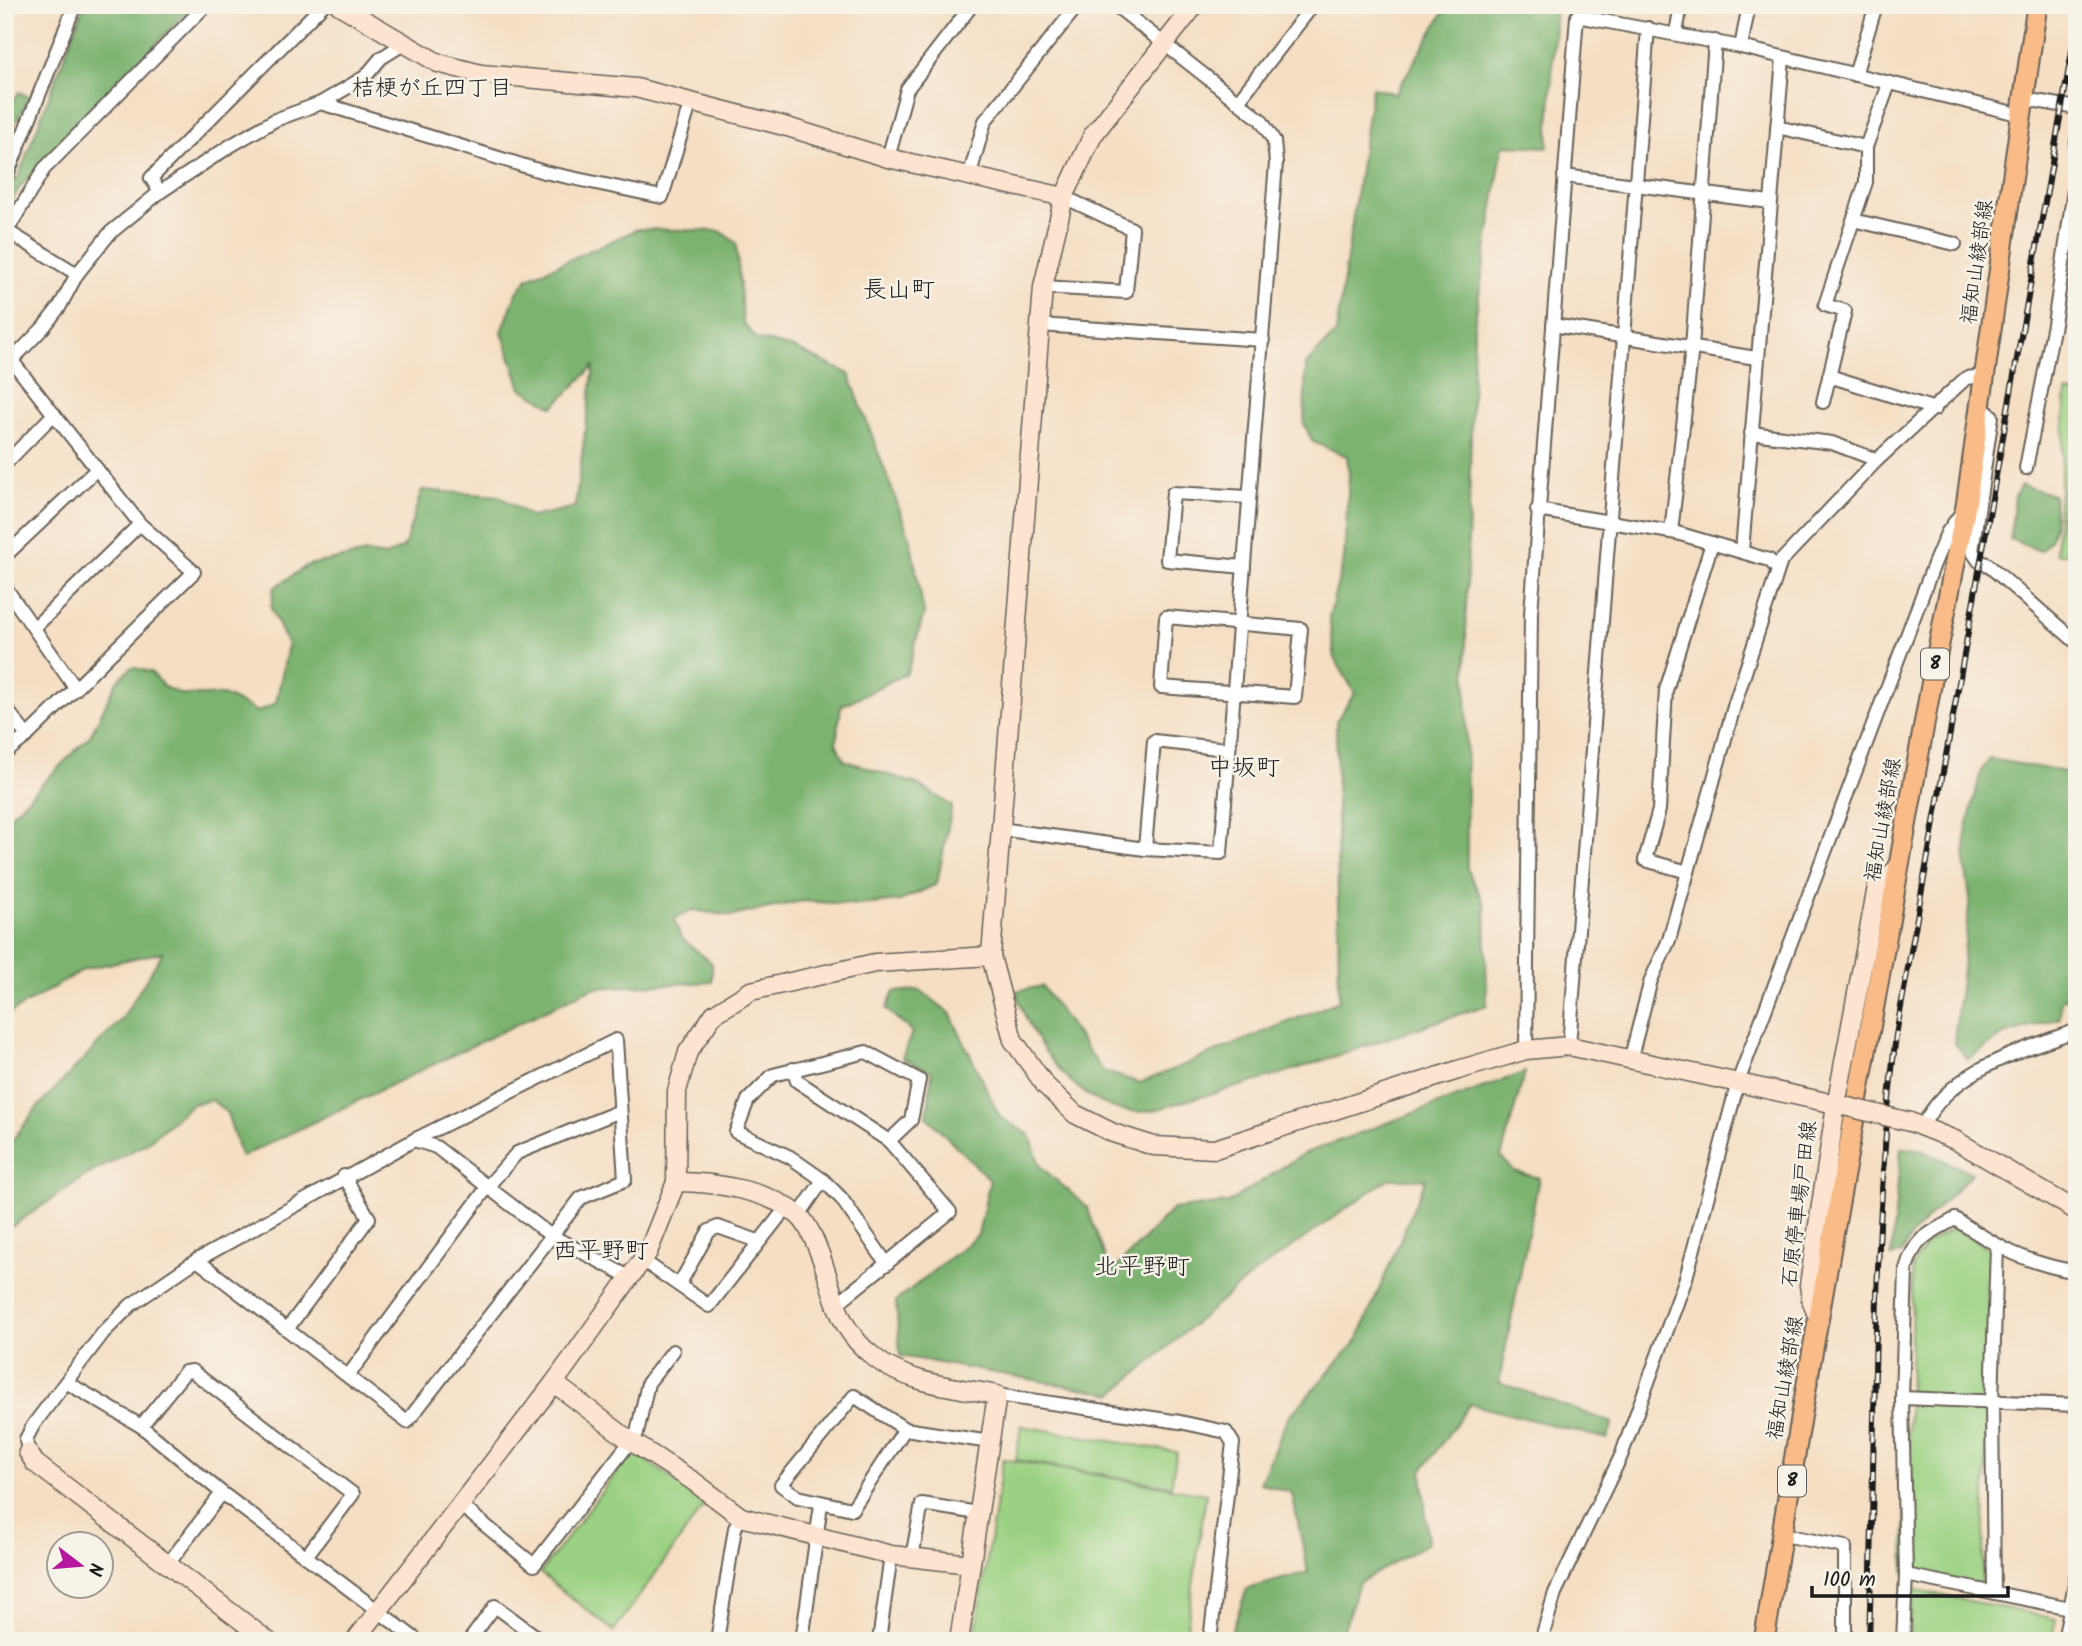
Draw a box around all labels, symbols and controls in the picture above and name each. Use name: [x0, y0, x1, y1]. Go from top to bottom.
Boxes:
district label: 桔梗が丘四丁目: [352, 71, 513, 107]
street label: 福知山綾部線: [1953, 197, 2003, 327]
district label: 長山町: [863, 271, 935, 310]
road number: 8: [1921, 649, 1949, 680]
district label: 中坂町: [1208, 749, 1280, 788]
street label: 福知山綾部線: [1857, 755, 1911, 885]
street label: 石原停車場戸田線: [1773, 1119, 1827, 1289]
district label: 西平野町: [553, 1232, 649, 1271]
district label: 北平野町: [1094, 1248, 1190, 1287]
street label: 福知山綾部線: [1759, 1313, 1813, 1443]
road number: 8: [1778, 1466, 1806, 1497]
north arrow: [46, 1530, 116, 1600]
scale bar: [1812, 1555, 2008, 1599]
text: N: [78, 1559, 110, 1579]
text: 100 m: [1823, 1564, 1876, 1597]

